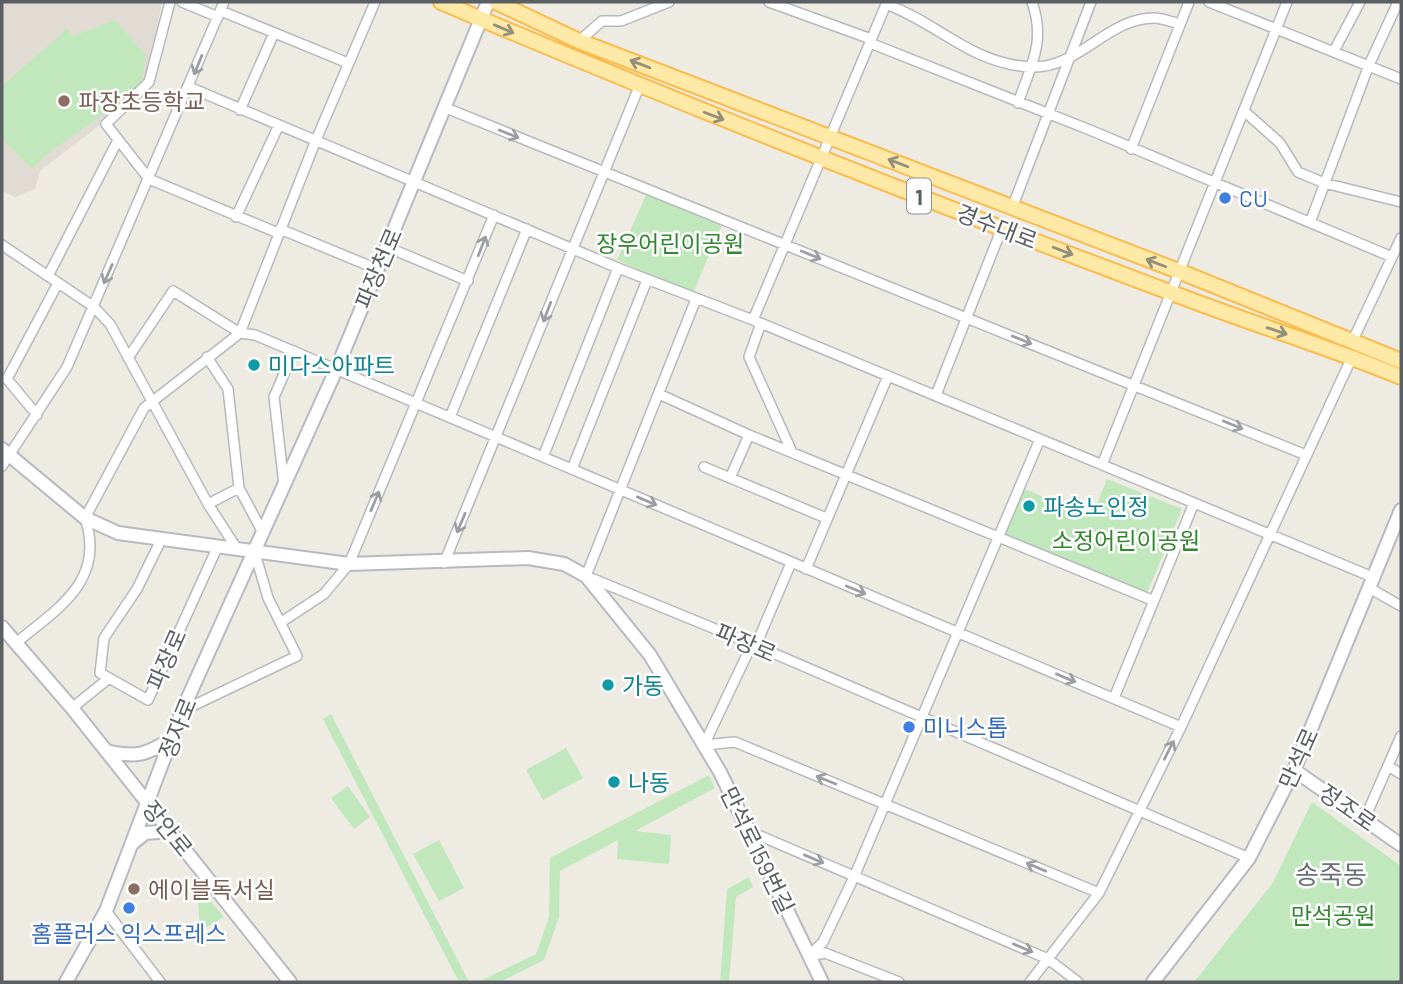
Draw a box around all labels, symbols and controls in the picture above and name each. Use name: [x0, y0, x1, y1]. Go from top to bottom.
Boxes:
one-way arrow: [493, 23, 514, 36]
one-way arrow: [191, 54, 204, 75]
one-way arrow: [630, 57, 651, 69]
place label: 파장초등학교: [78, 87, 205, 115]
marker: 파장초등학교: [56, 93, 72, 109]
one-way arrow: [703, 111, 725, 124]
one-way arrow: [498, 128, 519, 141]
one-way arrow: [888, 156, 909, 169]
road number: 1: [907, 178, 931, 214]
place label: CU: [1239, 184, 1268, 212]
marker: CU: [1217, 190, 1233, 206]
street label: 경수대로: [952, 198, 1042, 254]
street label: 파장천로: [349, 224, 407, 312]
park label: 장우어린이공원: [596, 229, 744, 257]
one-way arrow: [477, 236, 490, 258]
one-way arrow: [1052, 246, 1074, 259]
one-way arrow: [800, 250, 821, 263]
one-way arrow: [1146, 255, 1167, 268]
one-way arrow: [101, 262, 114, 284]
one-way arrow: [539, 300, 552, 322]
one-way arrow: [1265, 325, 1287, 338]
one-way arrow: [1011, 335, 1032, 348]
place label: 미다스아파트: [268, 351, 395, 379]
marker: 미다스아파트: [246, 357, 262, 373]
one-way arrow: [1222, 420, 1243, 433]
one-way arrow: [370, 491, 383, 513]
place label: 파송노인정: [1043, 492, 1149, 520]
one-way arrow: [636, 495, 657, 508]
marker: 파송노인정: [1021, 498, 1037, 514]
one-way arrow: [454, 511, 467, 533]
park label: 소정어린이공원: [1052, 526, 1200, 554]
one-way arrow: [845, 584, 867, 597]
street label: 파장로: [711, 617, 781, 667]
street label: 파장로: [140, 624, 192, 694]
place label: 가동: [622, 671, 664, 699]
one-way arrow: [1055, 672, 1077, 685]
marker: 가동: [600, 677, 616, 693]
street label: 정자로: [152, 693, 202, 763]
place label: 미니스톱: [923, 713, 1008, 741]
marker: 미니스톱: [901, 719, 917, 735]
street label: 만석로: [1272, 723, 1324, 793]
one-way arrow: [1163, 740, 1177, 760]
place label: 나동: [628, 768, 670, 796]
one-way arrow: [816, 772, 837, 785]
marker: 나동: [606, 774, 622, 790]
street label: 정조로: [1314, 777, 1382, 837]
street label: 만석로159번길: [715, 782, 801, 918]
street label: 장안로: [137, 795, 199, 861]
one-way arrow: [803, 854, 824, 867]
district label: 송죽동: [1295, 858, 1367, 889]
one-way arrow: [1026, 859, 1048, 872]
place label: 에이블독서실: [148, 875, 275, 903]
marker: 에이블독서실: [126, 881, 142, 897]
marker: 홈플러스 익스프레스: [121, 900, 137, 916]
park label: 만석공원: [1291, 901, 1375, 929]
place label: 홈플러스 익스프레스: [31, 919, 227, 947]
one-way arrow: [1012, 943, 1033, 956]

